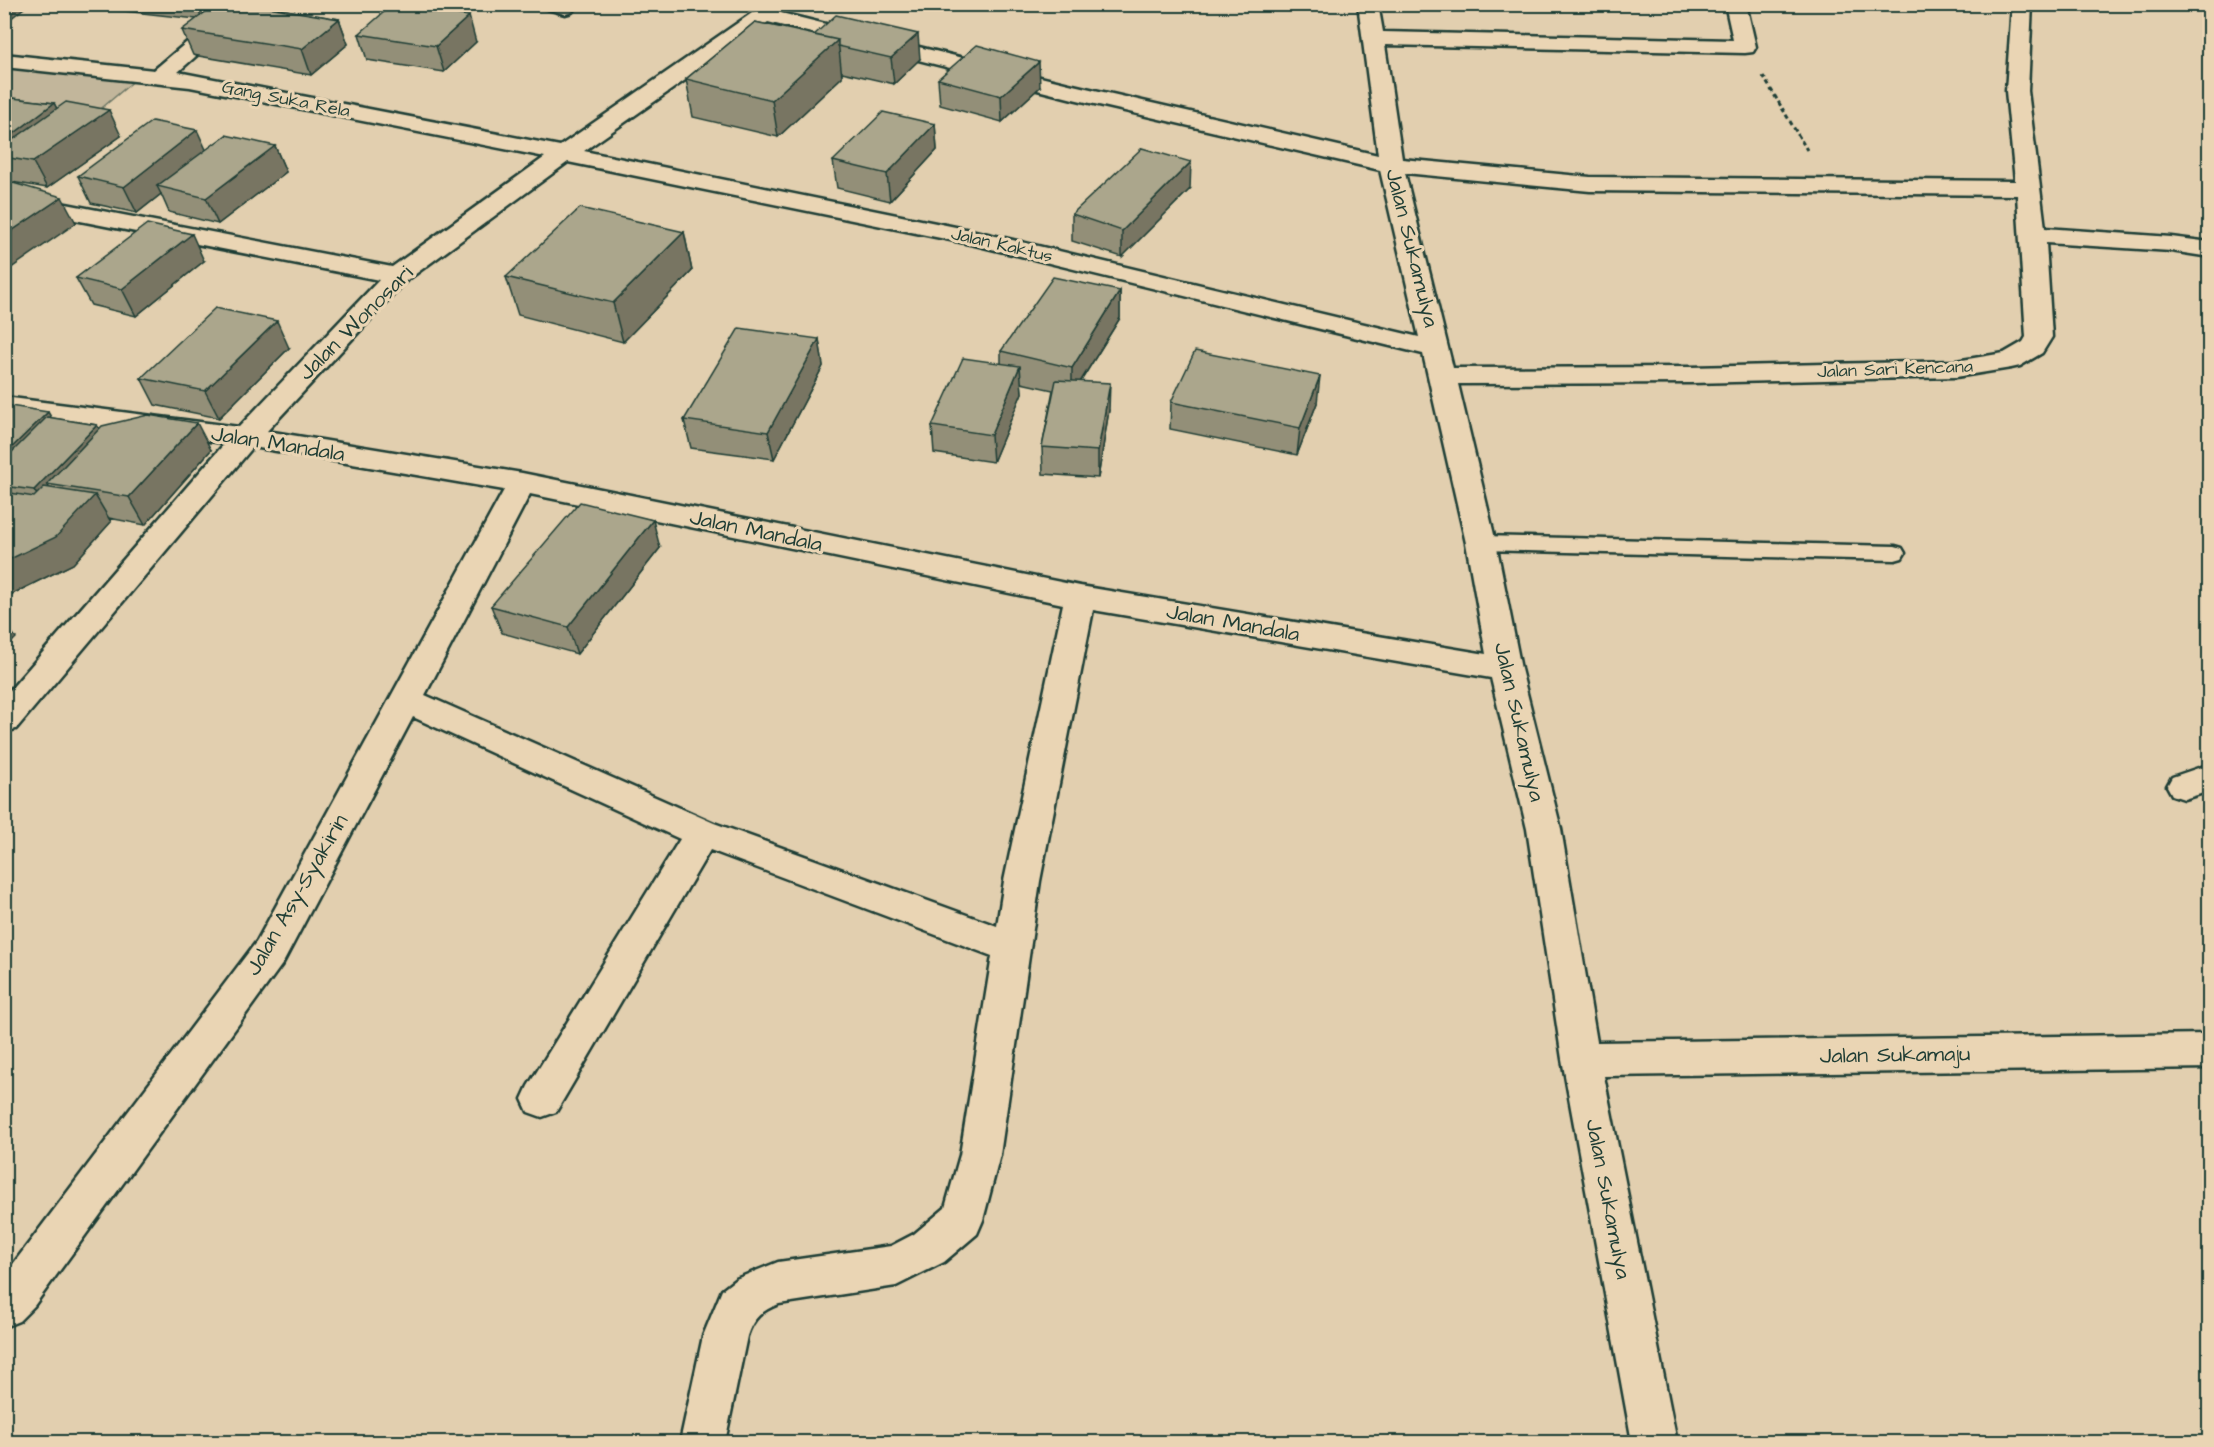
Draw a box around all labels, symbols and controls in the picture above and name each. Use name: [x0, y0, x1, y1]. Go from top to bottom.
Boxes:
street label: Gang Suka Rela: [220, 74, 352, 125]
street label: Jalan Sukamulya: [1376, 165, 1447, 331]
street label: Jalan Kaktus: [949, 221, 1055, 269]
street label: Jalan Wonosari: [291, 258, 421, 388]
street label: Jalan Sari Kencana: [1817, 354, 1973, 384]
street label: Jalan Mandala: [209, 418, 347, 470]
street label: Jalan Mandala: [687, 502, 825, 560]
street label: Jalan Mandala: [1164, 596, 1302, 650]
street label: Jalan Sukamulya: [1485, 639, 1552, 805]
street label: Jalan Asy-Syakirin: [238, 808, 357, 982]
street label: Jalan Sukamaju: [1819, 1038, 1971, 1072]
street label: Jalan Sukamulya: [1576, 1116, 1639, 1282]

